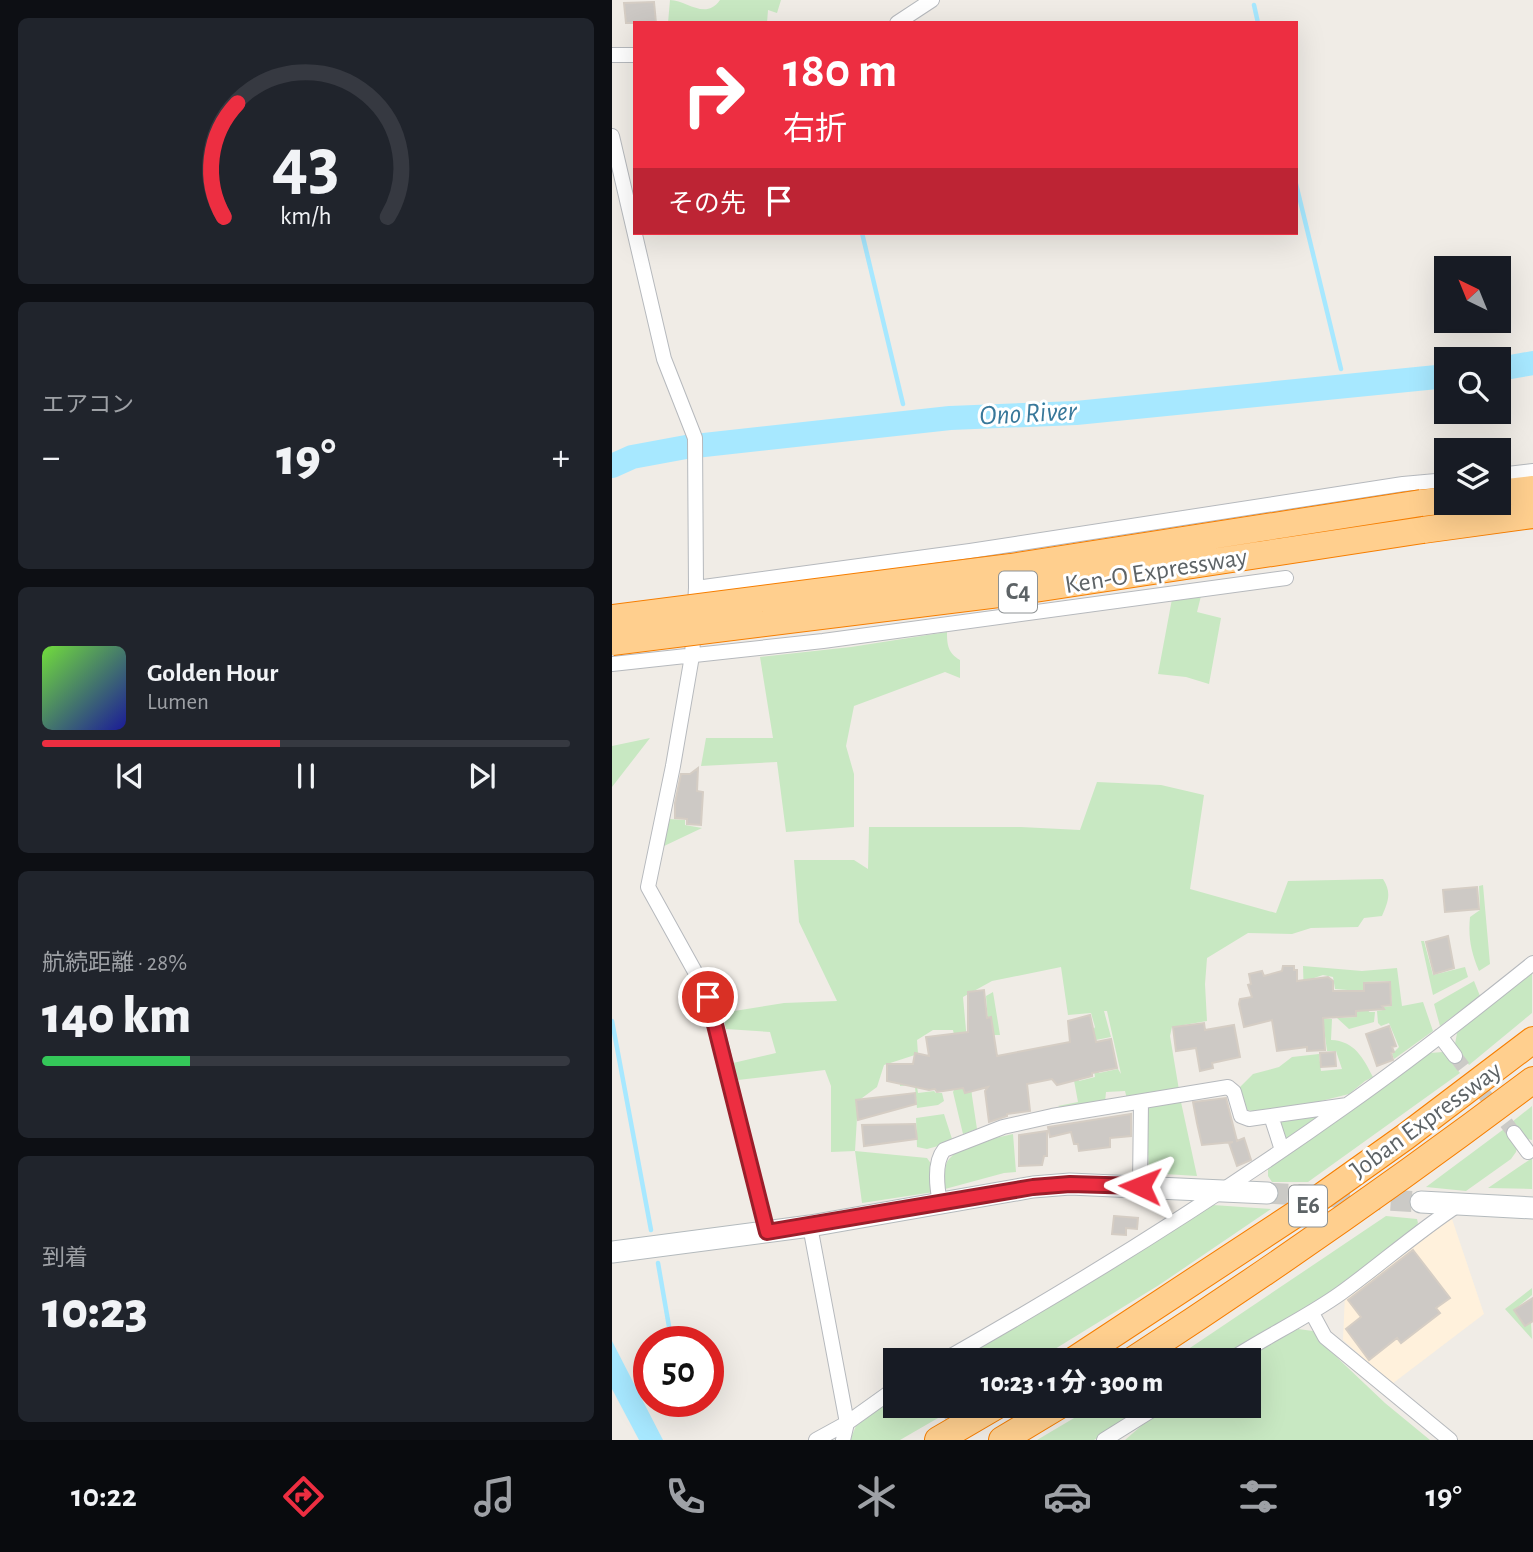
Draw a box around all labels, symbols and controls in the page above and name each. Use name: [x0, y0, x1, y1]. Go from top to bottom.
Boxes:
text: 180 m: [783, 47, 897, 96]
icon: right: [668, 49, 759, 140]
text: 右折: [783, 113, 847, 145]
text: 43: [272, 130, 340, 203]
icon: arrive: [760, 182, 798, 220]
text: その先: [668, 191, 746, 217]
text: km/h: [280, 204, 332, 229]
north arrow: [1434, 256, 1512, 332]
map controls: [1434, 256, 1511, 515]
button: search: [1434, 347, 1511, 424]
text: エアコン: [42, 394, 134, 417]
water label: Ono River: [979, 397, 1078, 431]
text: 19°: [276, 432, 336, 484]
button: layers: [1434, 438, 1511, 515]
text: −: [42, 439, 60, 477]
text: +: [552, 439, 570, 477]
street label: Ken-O Expressway: [1063, 544, 1249, 598]
road number: C4: [999, 572, 1037, 612]
text: Golden Hour: [147, 660, 278, 686]
text: Lumen: [147, 691, 209, 714]
icon: previous: [111, 757, 149, 795]
icon: pause: [287, 757, 325, 795]
icon: next: [463, 757, 501, 795]
text: 航続距離 · 28%: [42, 952, 187, 975]
pin: [678, 967, 738, 1027]
icon: arrive: [689, 978, 727, 1016]
text: 140 km: [42, 990, 191, 1042]
street label: Joban Expressway: [1346, 1057, 1506, 1183]
position arrow: [1103, 1149, 1177, 1223]
road number: E6: [1289, 1186, 1327, 1226]
text: 到着: [42, 1247, 88, 1270]
text: 10:23: [42, 1285, 148, 1337]
speed limit sign: 50: [633, 1326, 724, 1417]
text: 10:23 · 1 分 · 300 m: [981, 1370, 1163, 1396]
icon: directions: [279, 1472, 328, 1521]
icon: music: [470, 1472, 519, 1521]
icon: phone: [661, 1472, 710, 1521]
icon: climate: [852, 1472, 901, 1521]
icon: car: [1043, 1472, 1092, 1521]
icon: filters: [1234, 1472, 1283, 1521]
text: 10:22: [71, 1480, 137, 1512]
text: 19°: [1425, 1480, 1462, 1512]

